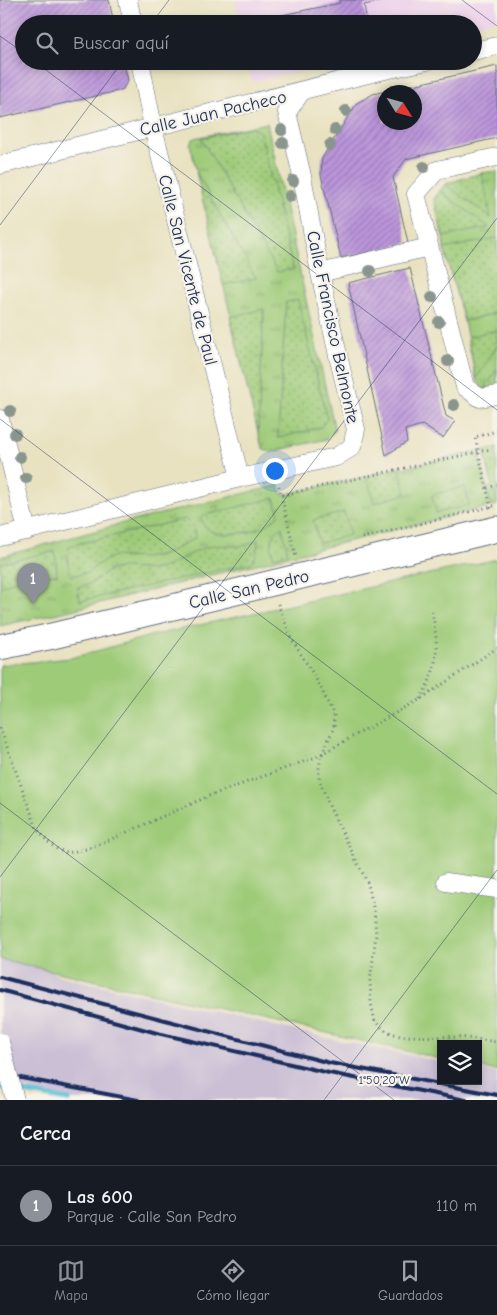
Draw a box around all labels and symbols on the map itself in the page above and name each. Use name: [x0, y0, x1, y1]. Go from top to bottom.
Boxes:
north arrow: [377, 85, 422, 130]
street label: Calle Juan Pacheco: [138, 86, 289, 141]
street label: Calle San Vicente de Paul: [154, 173, 221, 368]
street label: Calle Francisco Belmonte: [302, 229, 363, 425]
your location: [262, 458, 288, 484]
pin: 1: [17, 563, 49, 604]
street label: Calle San Pedro: [187, 565, 311, 614]
text: 1°50'20"W: [358, 1073, 410, 1087]

